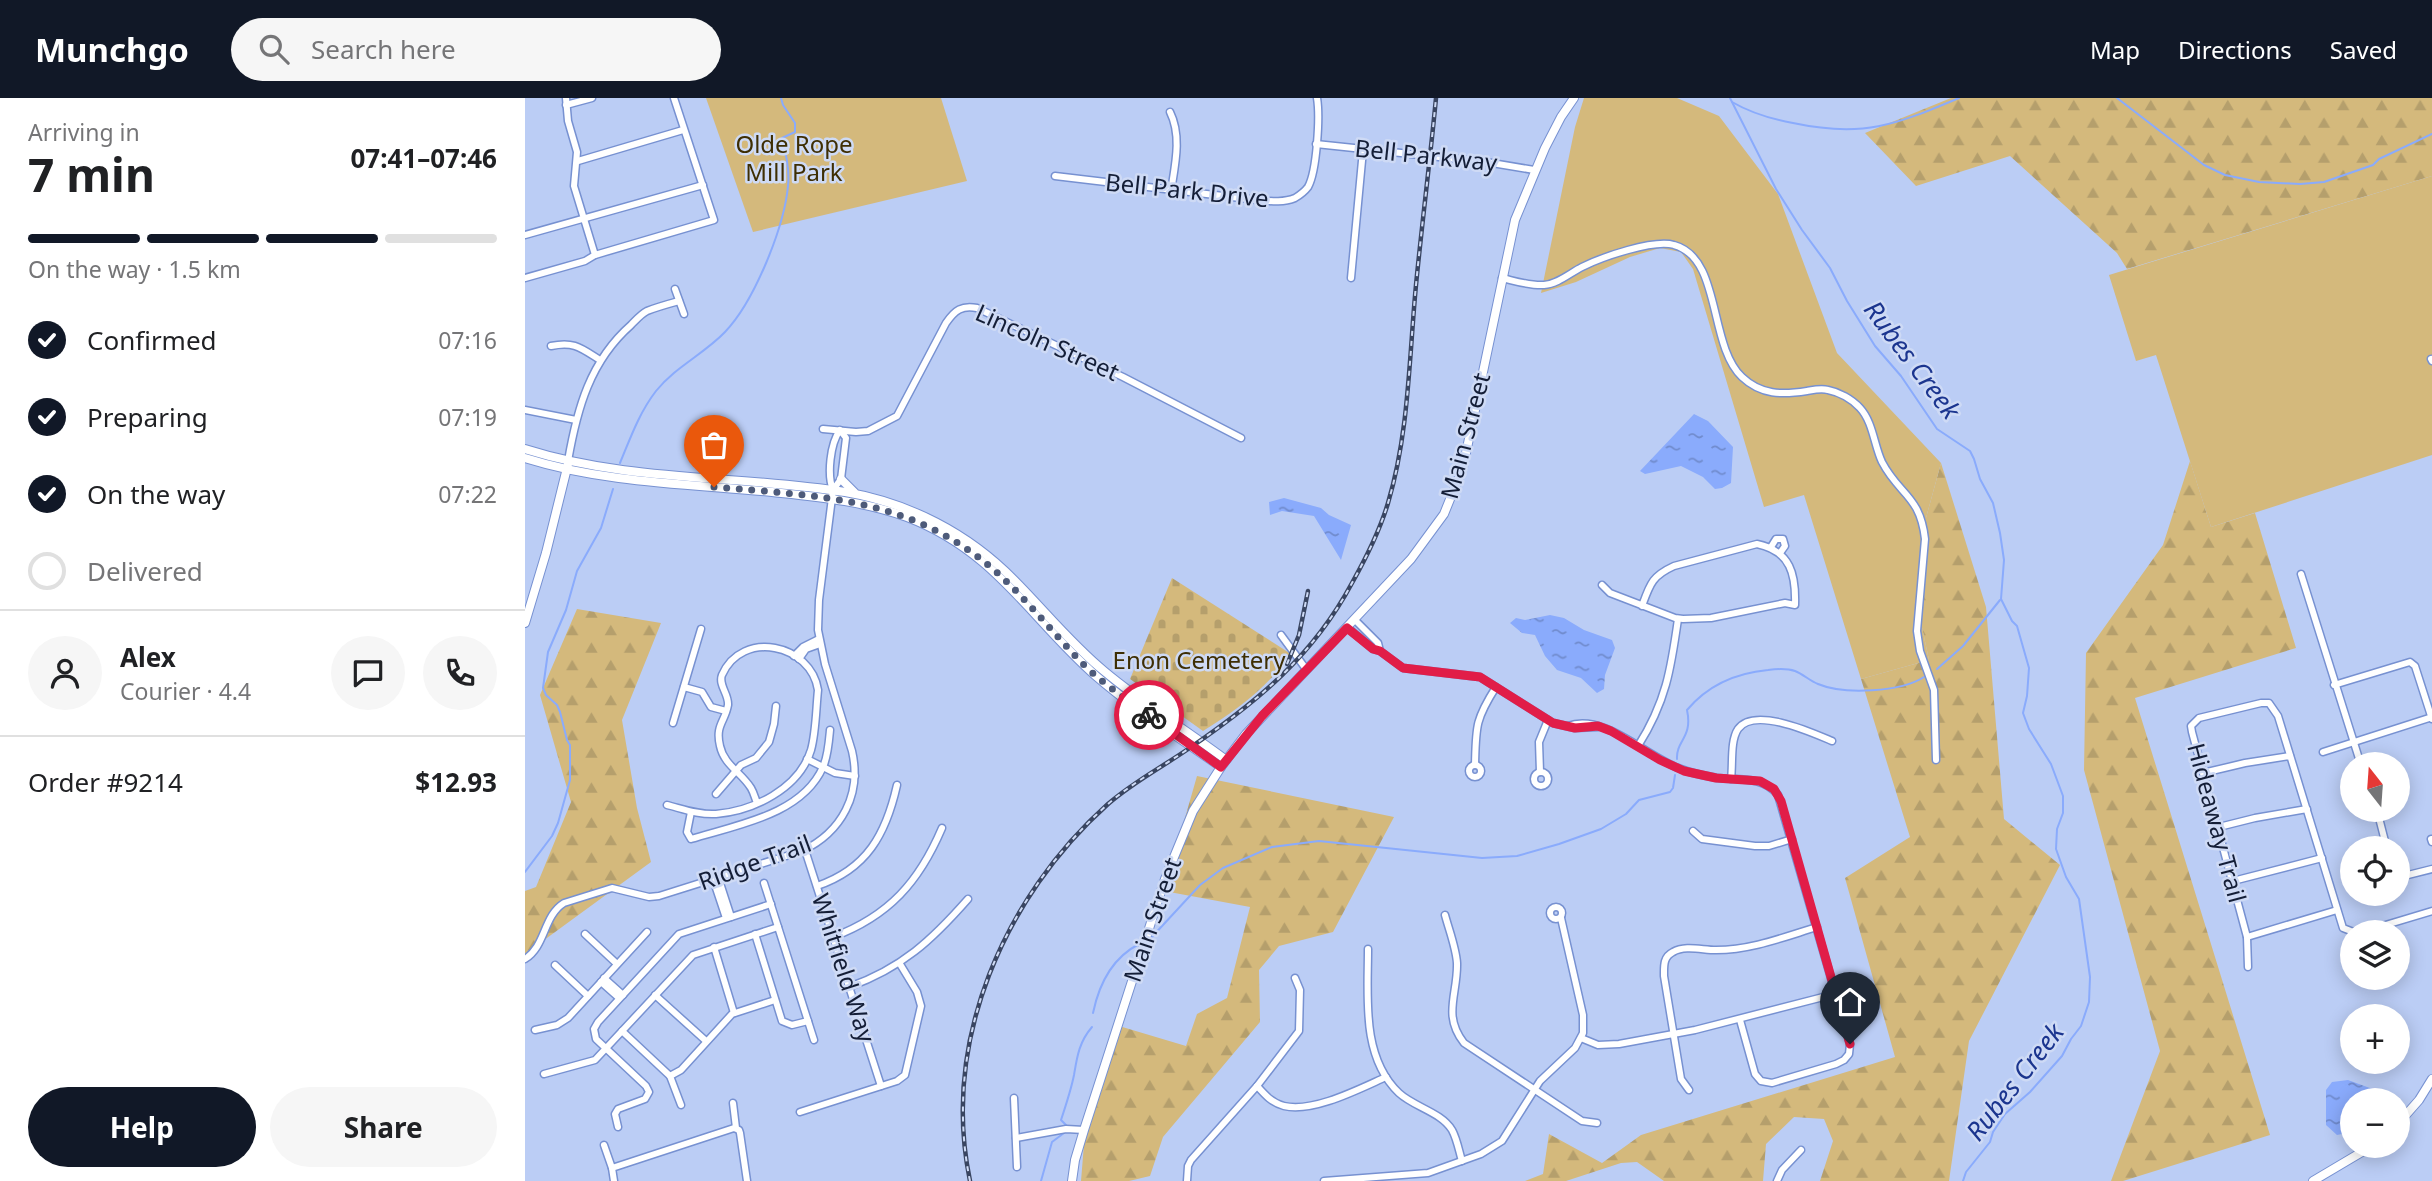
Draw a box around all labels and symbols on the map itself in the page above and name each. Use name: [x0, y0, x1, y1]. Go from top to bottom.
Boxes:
park label: Olde Rope Mill Park: [735, 127, 853, 188]
street label: Bell Parkway: [1353, 131, 1500, 178]
street label: Bell Park Drive: [1104, 165, 1270, 214]
water label: Rubes Creek: [1856, 293, 1970, 427]
street label: Lincoln Street: [971, 295, 1125, 388]
street label: Main Street: [1432, 368, 1497, 502]
pin: [684, 415, 744, 487]
park label: Enon Cemetery: [1113, 643, 1286, 676]
courier: [1114, 680, 1184, 750]
street label: Hideaway Trail: [2180, 739, 2255, 906]
north arrow: [2340, 752, 2410, 822]
street label: Ridge Trail: [693, 826, 815, 897]
street label: Main Street: [1115, 853, 1188, 986]
street label: Whitfield Way: [805, 889, 884, 1047]
pin: [1820, 972, 1880, 1044]
water label: Rubes Creek: [1957, 1014, 2072, 1148]

